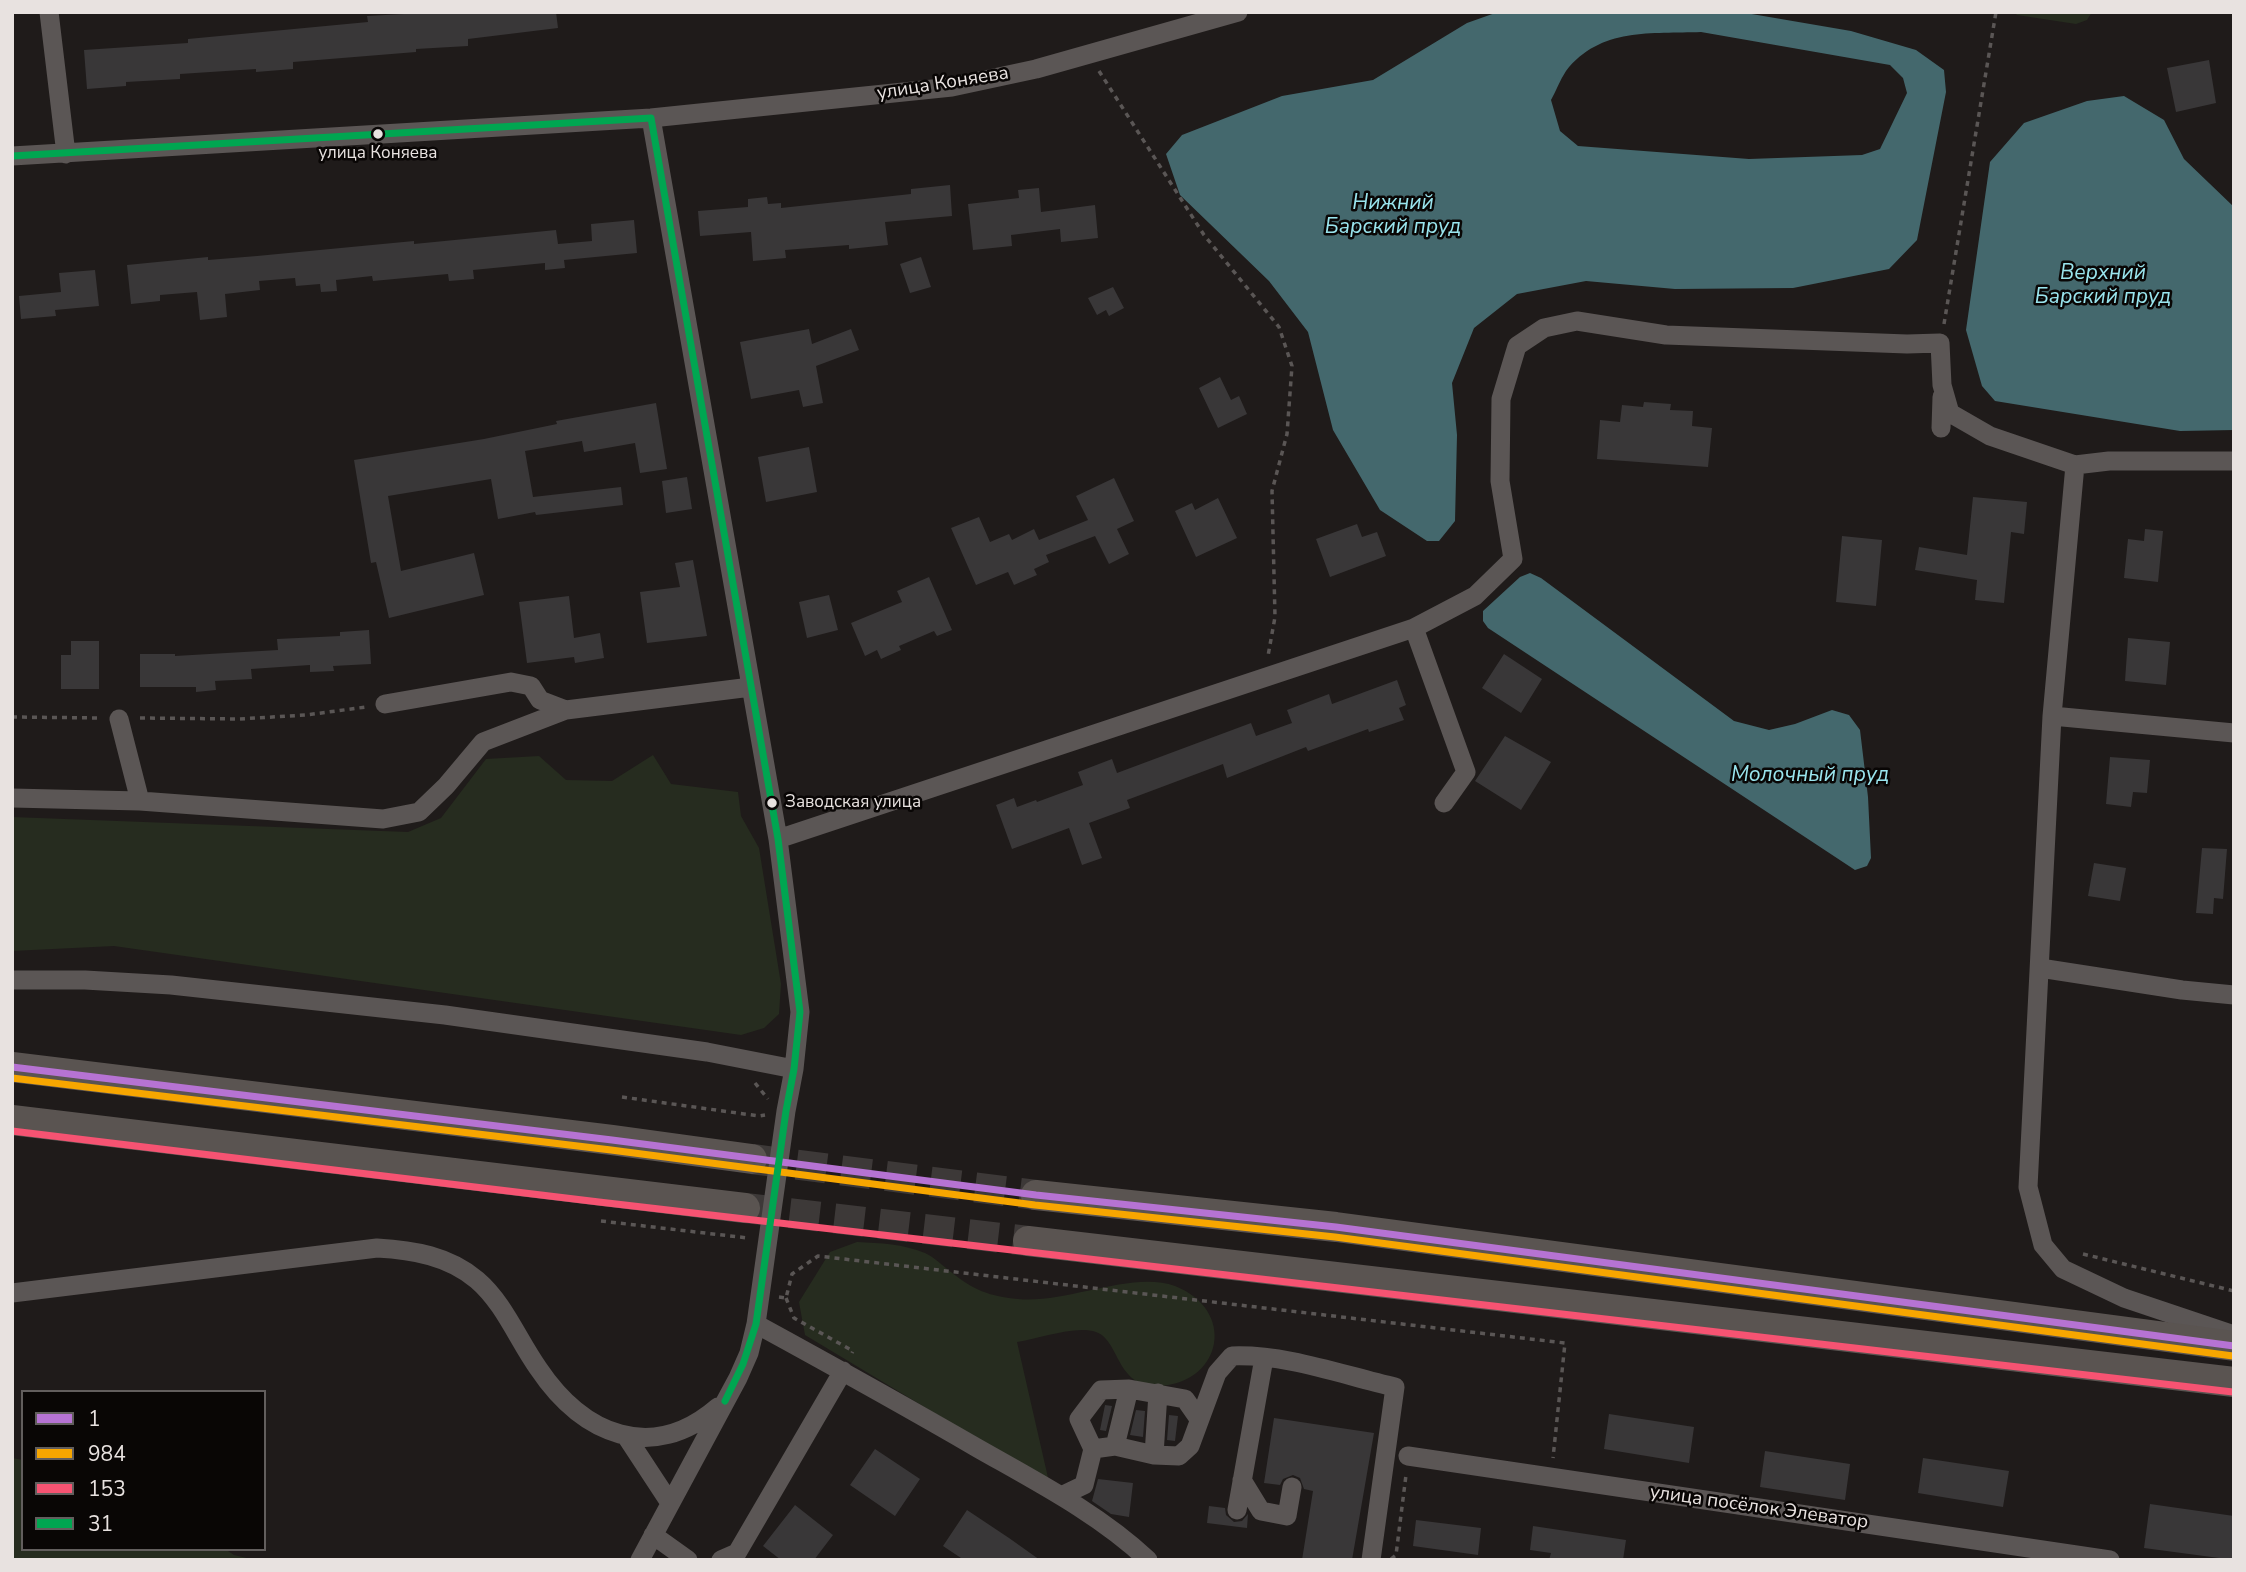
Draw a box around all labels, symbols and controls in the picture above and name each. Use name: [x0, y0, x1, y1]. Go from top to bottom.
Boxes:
street label: улица Коняева: [876, 62, 1010, 106]
marker: улица Коняева: [371, 127, 385, 141]
place label: улица Коняева: [318, 144, 438, 164]
water label: Нижний Барский пруд: [1325, 191, 1461, 241]
water label: Верхний Барский пруд: [2035, 261, 2171, 311]
water label: Молочный пруд: [1731, 763, 1889, 789]
place label: Заводская улица: [785, 793, 921, 813]
marker: Заводская улица: [765, 796, 779, 810]
legend: [21, 1390, 266, 1551]
text: 1: [88, 1405, 101, 1433]
text: 984: [88, 1440, 126, 1468]
text: 153: [88, 1475, 126, 1503]
street label: улица посёлок Элеватор: [1648, 1481, 1870, 1535]
text: 31: [88, 1510, 113, 1538]

